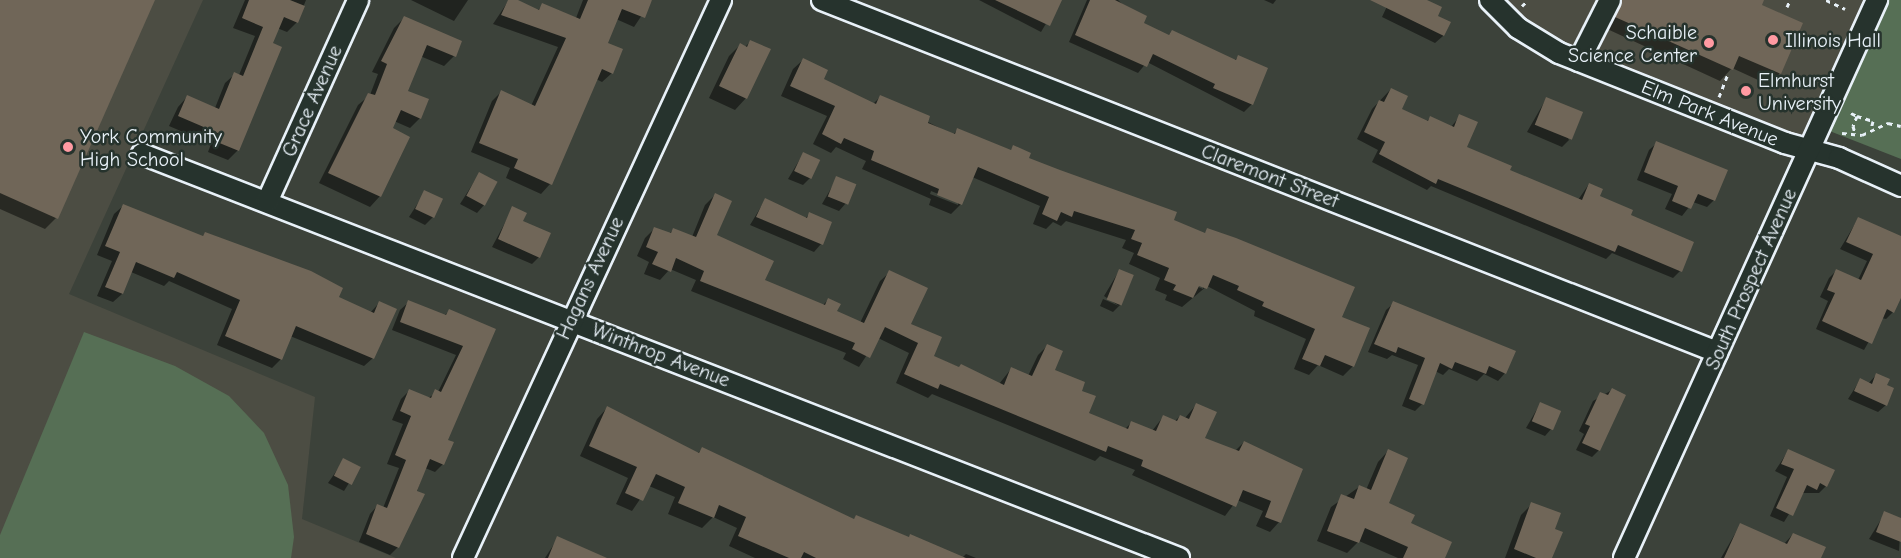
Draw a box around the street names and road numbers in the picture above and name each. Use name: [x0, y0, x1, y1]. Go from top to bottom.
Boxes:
street label: Grace Avenue: [277, 42, 347, 160]
street label: Elm Park Avenue: [1638, 75, 1782, 151]
street label: Claremont Street: [1198, 139, 1342, 213]
street label: South Prospect Avenue: [1700, 185, 1802, 373]
street label: Hagans Avenue: [551, 213, 629, 343]
street label: Winthrop Avenue: [589, 318, 733, 392]

